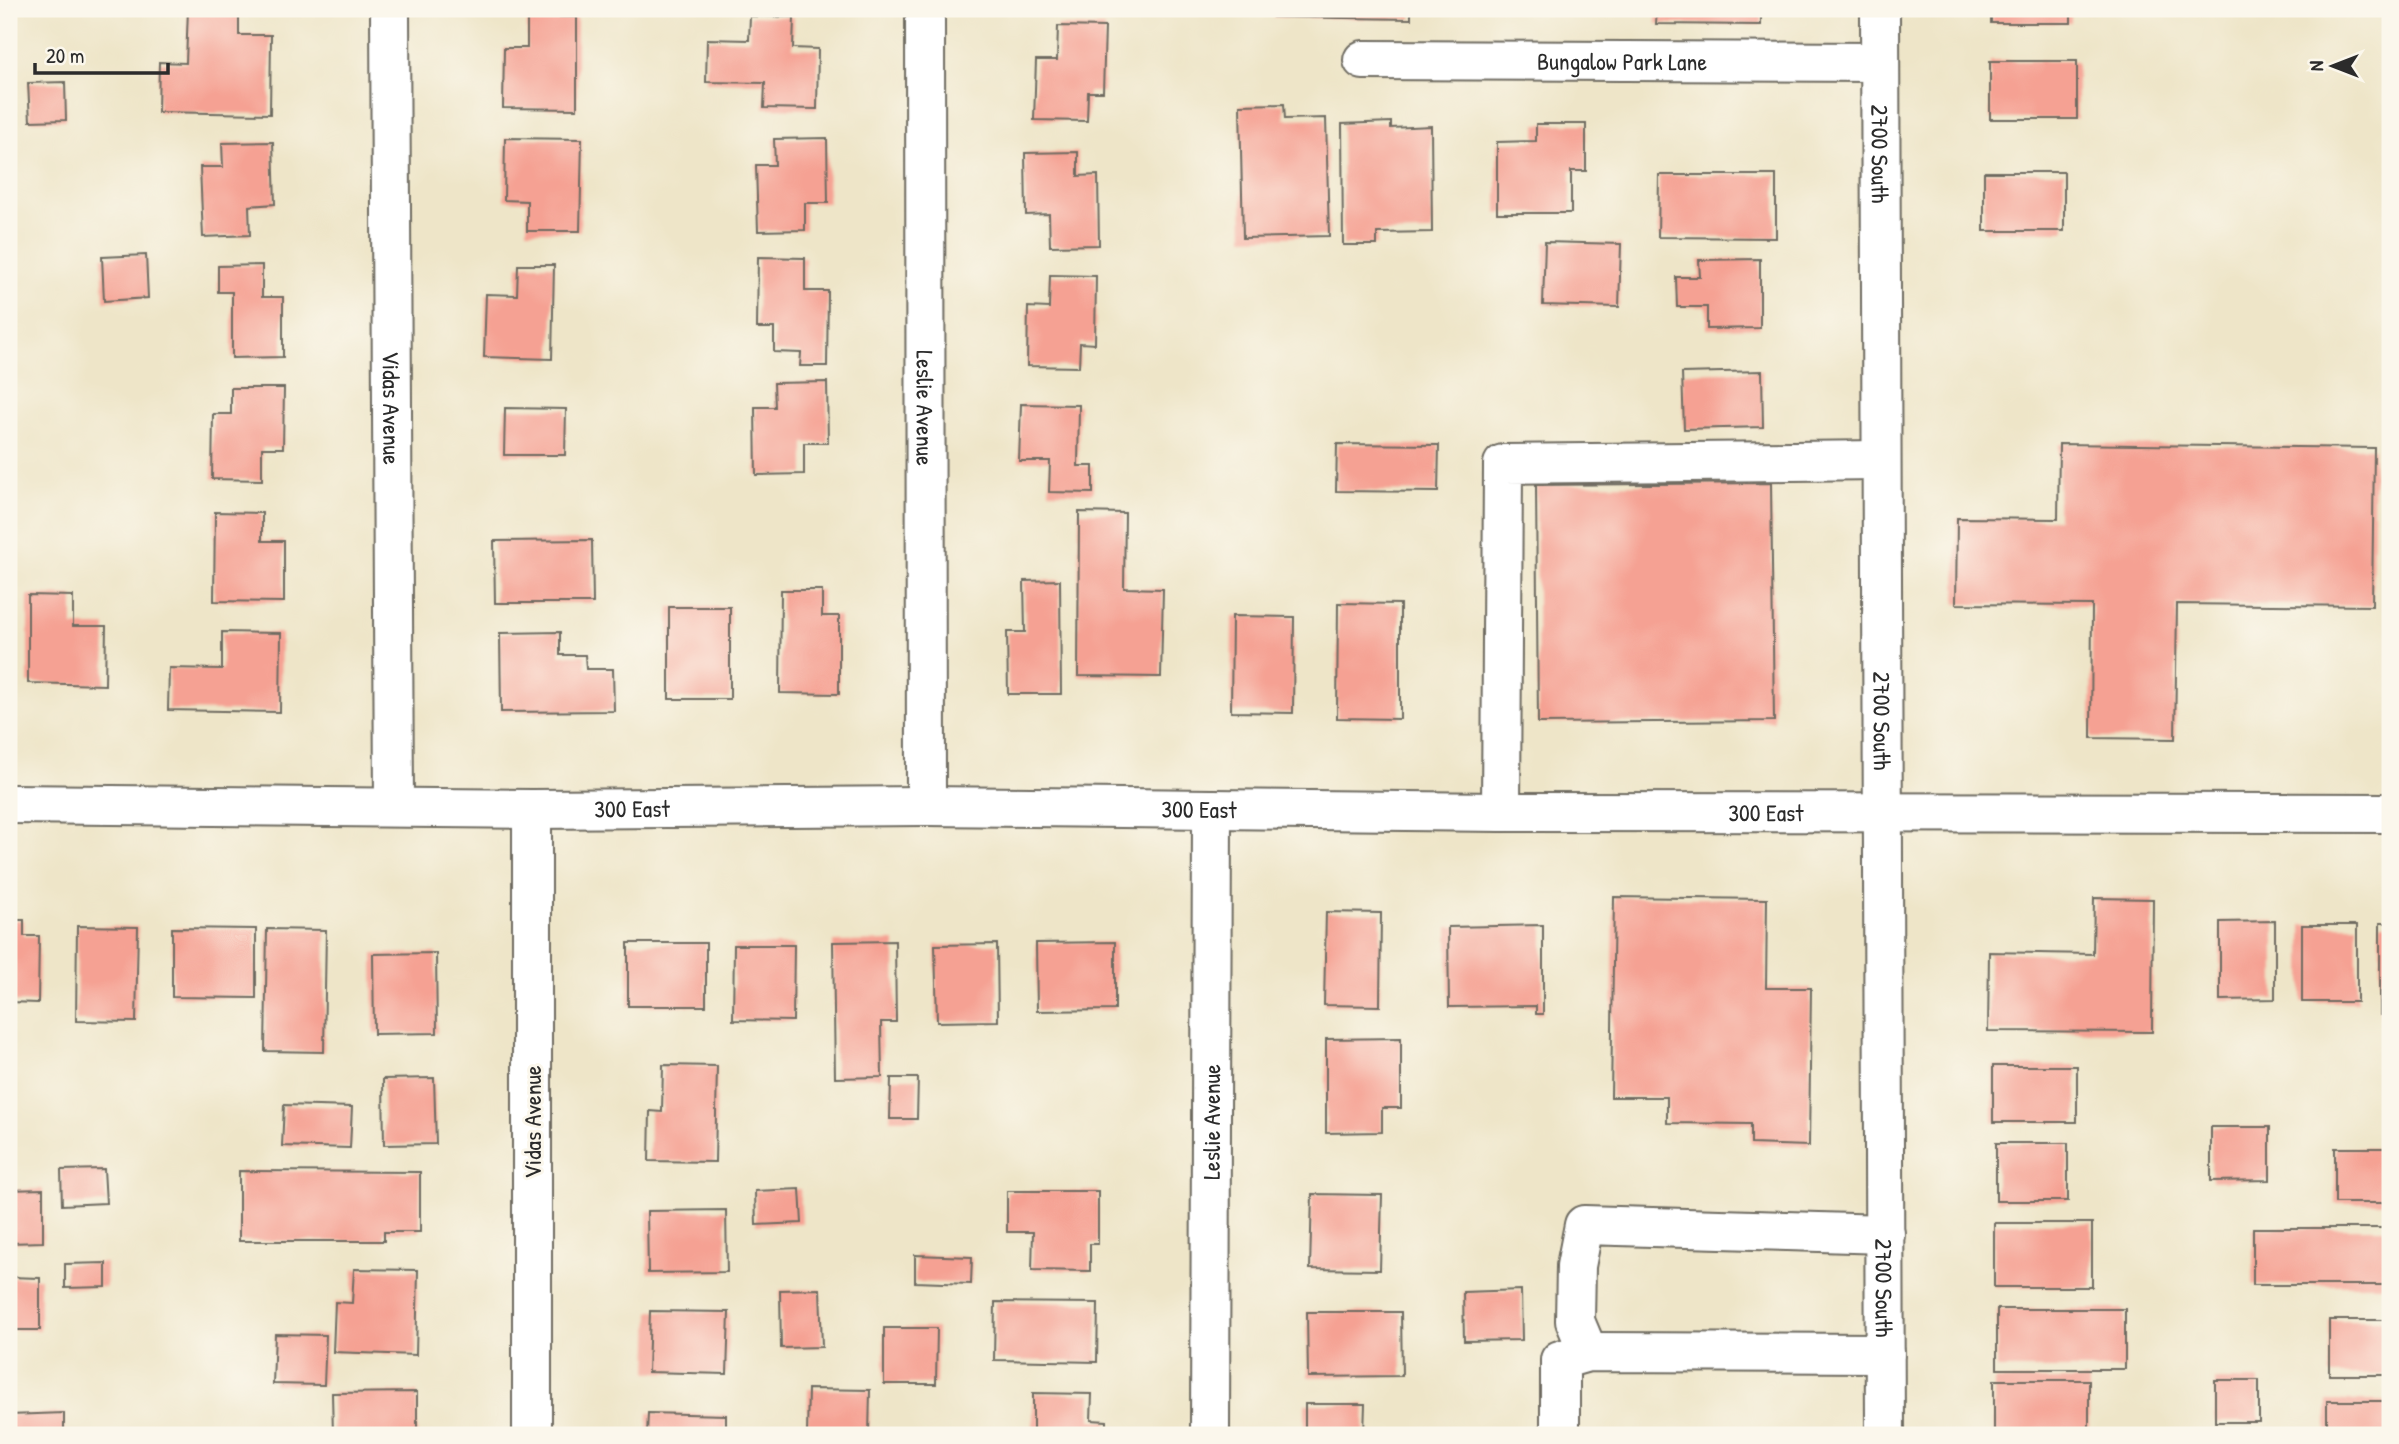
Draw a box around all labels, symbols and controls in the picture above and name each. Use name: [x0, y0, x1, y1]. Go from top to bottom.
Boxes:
scale bar: [35, 32, 168, 76]
north arrow: [2298, 32, 2368, 102]
text: 20 m: [46, 41, 84, 70]
street label: Bungalow Park Lane: [1537, 45, 1707, 77]
text: N: [2303, 61, 2329, 71]
street label: 2700 South: [1864, 105, 1897, 203]
street label: Leslie Avenue: [909, 350, 942, 466]
street label: Vidas Avenue: [376, 351, 408, 465]
street label: 2700 South: [1866, 672, 1899, 770]
street label: 300 East: [594, 792, 671, 825]
street label: 300 East: [1161, 792, 1238, 825]
street label: 300 East: [1728, 796, 1804, 828]
street label: Leslie Avenue: [1195, 1064, 1227, 1180]
street label: Vidas Avenue: [516, 1065, 548, 1179]
street label: 2700 South: [1868, 1238, 1901, 1337]

